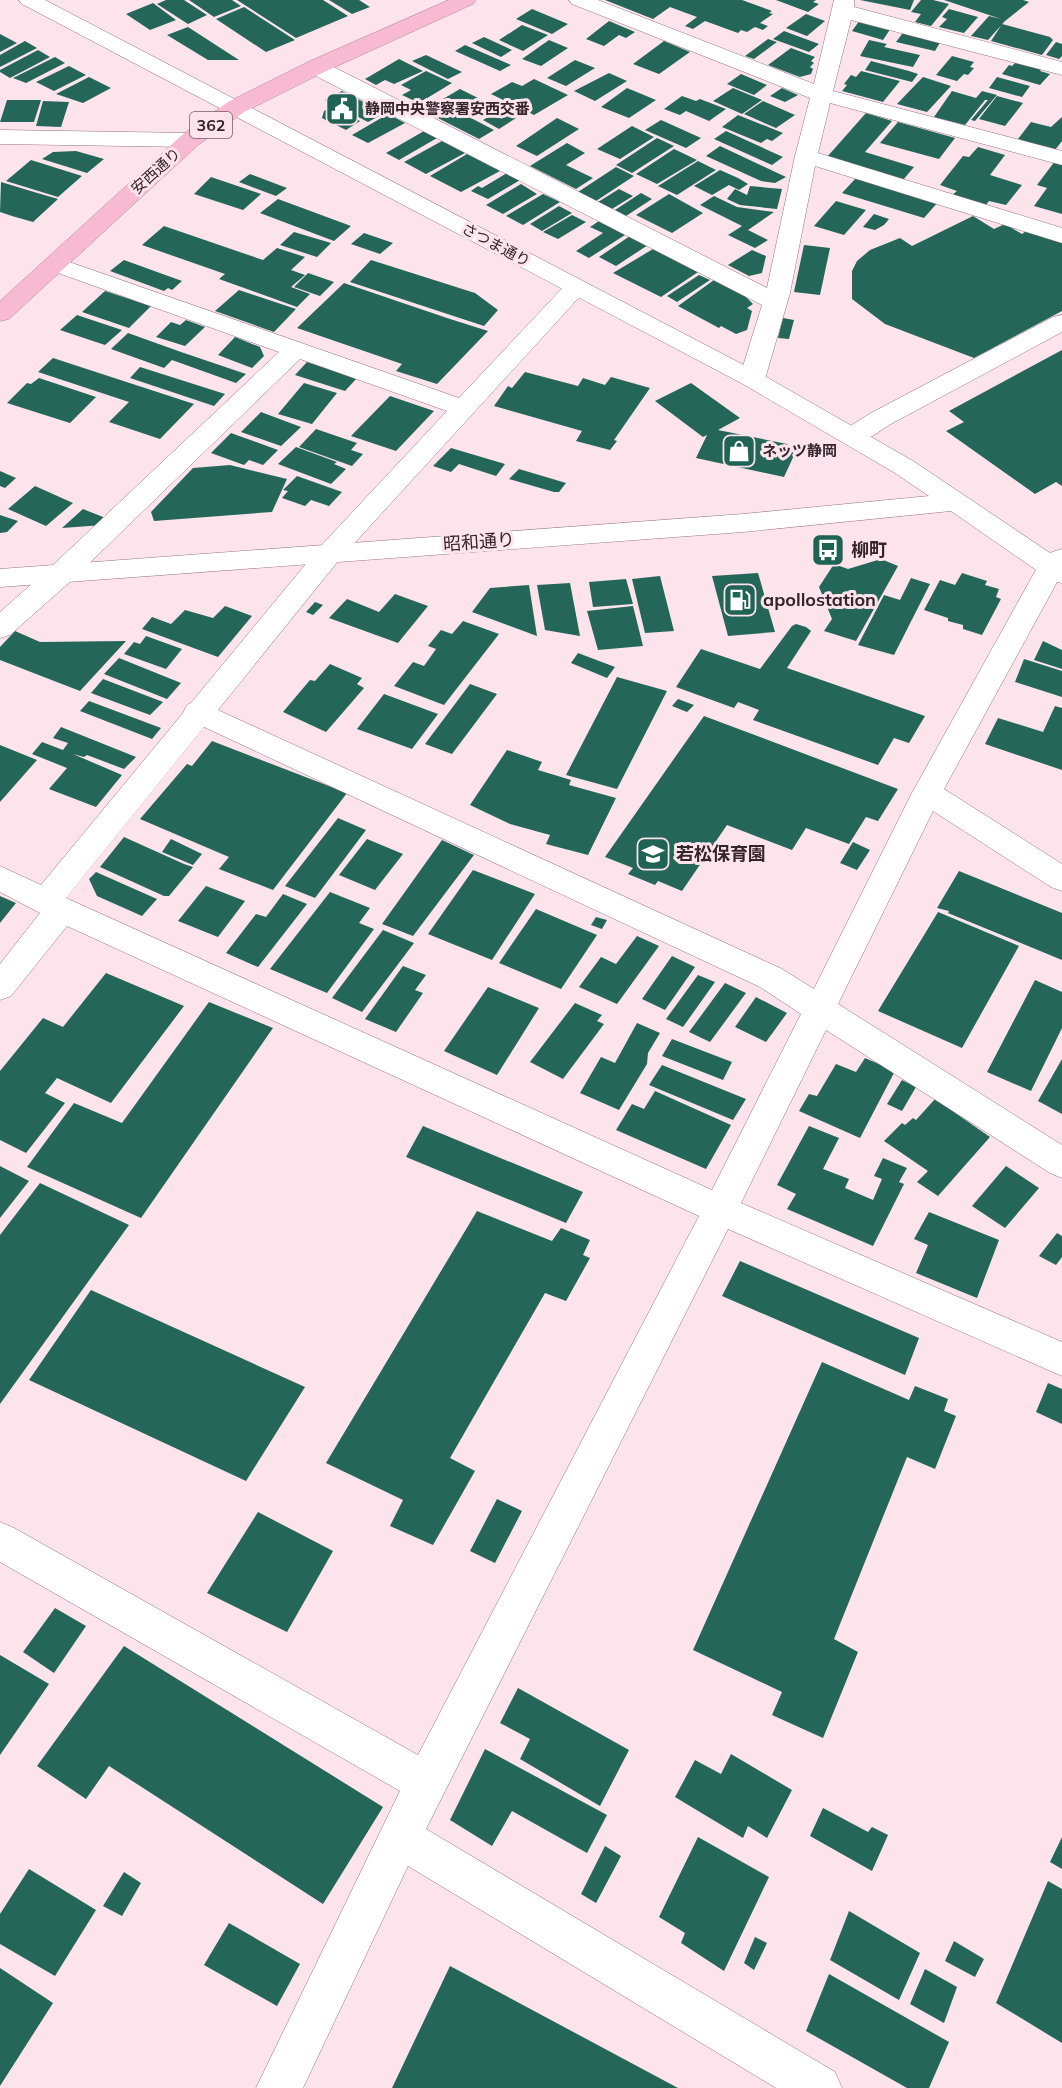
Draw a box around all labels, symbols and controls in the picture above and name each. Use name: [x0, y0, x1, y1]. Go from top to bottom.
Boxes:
public building icon: 静岡中央警察署安西交番: [324, 91, 360, 127]
place label: 静岡中央警察署安西交番: [365, 99, 530, 118]
road number: 362: [190, 112, 232, 138]
street label: 安西通り: [127, 143, 184, 198]
street label: さつま通り: [459, 219, 534, 271]
shop icon: ネッツ静岡: [721, 433, 757, 469]
place label: ネッツ静岡: [762, 441, 837, 460]
street label: 昭和通り: [442, 528, 516, 555]
bus stop icon: 柳町: [810, 532, 846, 568]
place label: 柳町: [851, 538, 887, 561]
fuel station icon: apollostation: [722, 582, 758, 618]
place label: apollostation: [763, 588, 876, 611]
school or university icon: 若松保育園: [635, 836, 671, 872]
place label: 若松保育園: [676, 842, 766, 865]

